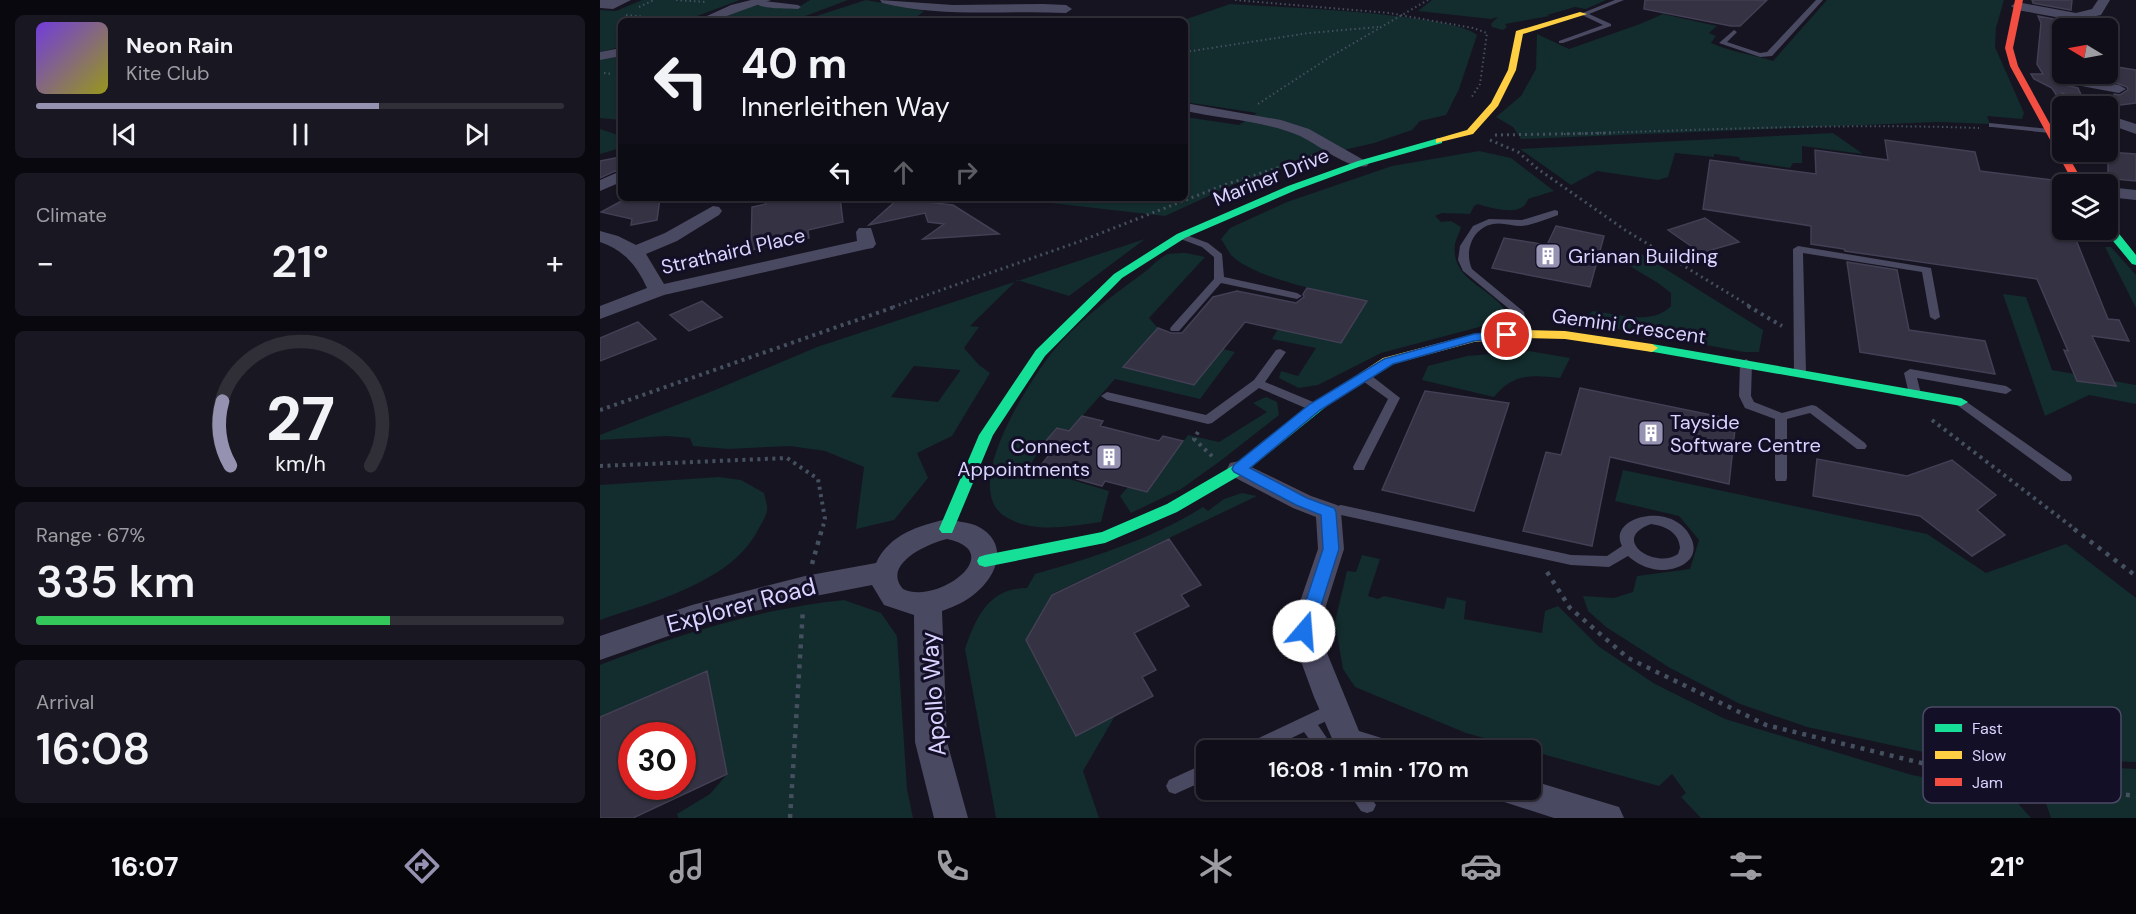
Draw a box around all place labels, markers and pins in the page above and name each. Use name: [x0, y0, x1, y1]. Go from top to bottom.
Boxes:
building icon: Grianan Building: [1533, 241, 1563, 271]
place label: Grianan Building: [1568, 243, 1718, 269]
pin: [1481, 309, 1532, 360]
place label: Tayside Software Centre: [1670, 409, 1821, 458]
building icon: Tayside Software Centre: [1636, 418, 1666, 448]
place label: Connect Appointments: [957, 433, 1090, 482]
building icon: Connect Appointments: [1094, 442, 1124, 472]

